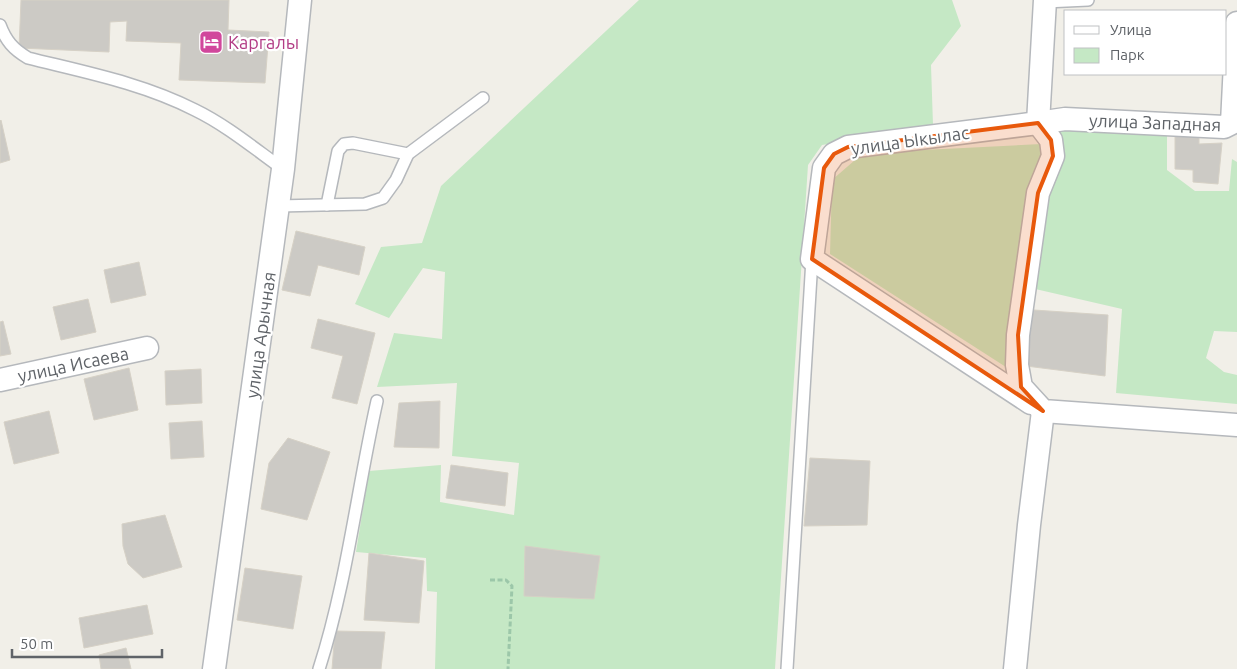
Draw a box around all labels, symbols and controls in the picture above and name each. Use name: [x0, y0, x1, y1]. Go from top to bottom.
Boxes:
legend: [1064, 10, 1227, 75]
text: Улица: [1110, 21, 1152, 38]
hotel icon: Каргалы: [198, 29, 224, 55]
place label: Каргалы: [228, 32, 299, 52]
text: Парк: [1110, 46, 1145, 63]
street label: улица Западная: [1089, 110, 1221, 134]
street label: улица Ыкылас: [850, 122, 970, 158]
street label: улица Арычная: [241, 270, 279, 400]
street label: улица Исаева: [16, 342, 130, 386]
scale bar: [12, 626, 162, 658]
text: 50 m: [20, 635, 53, 652]

